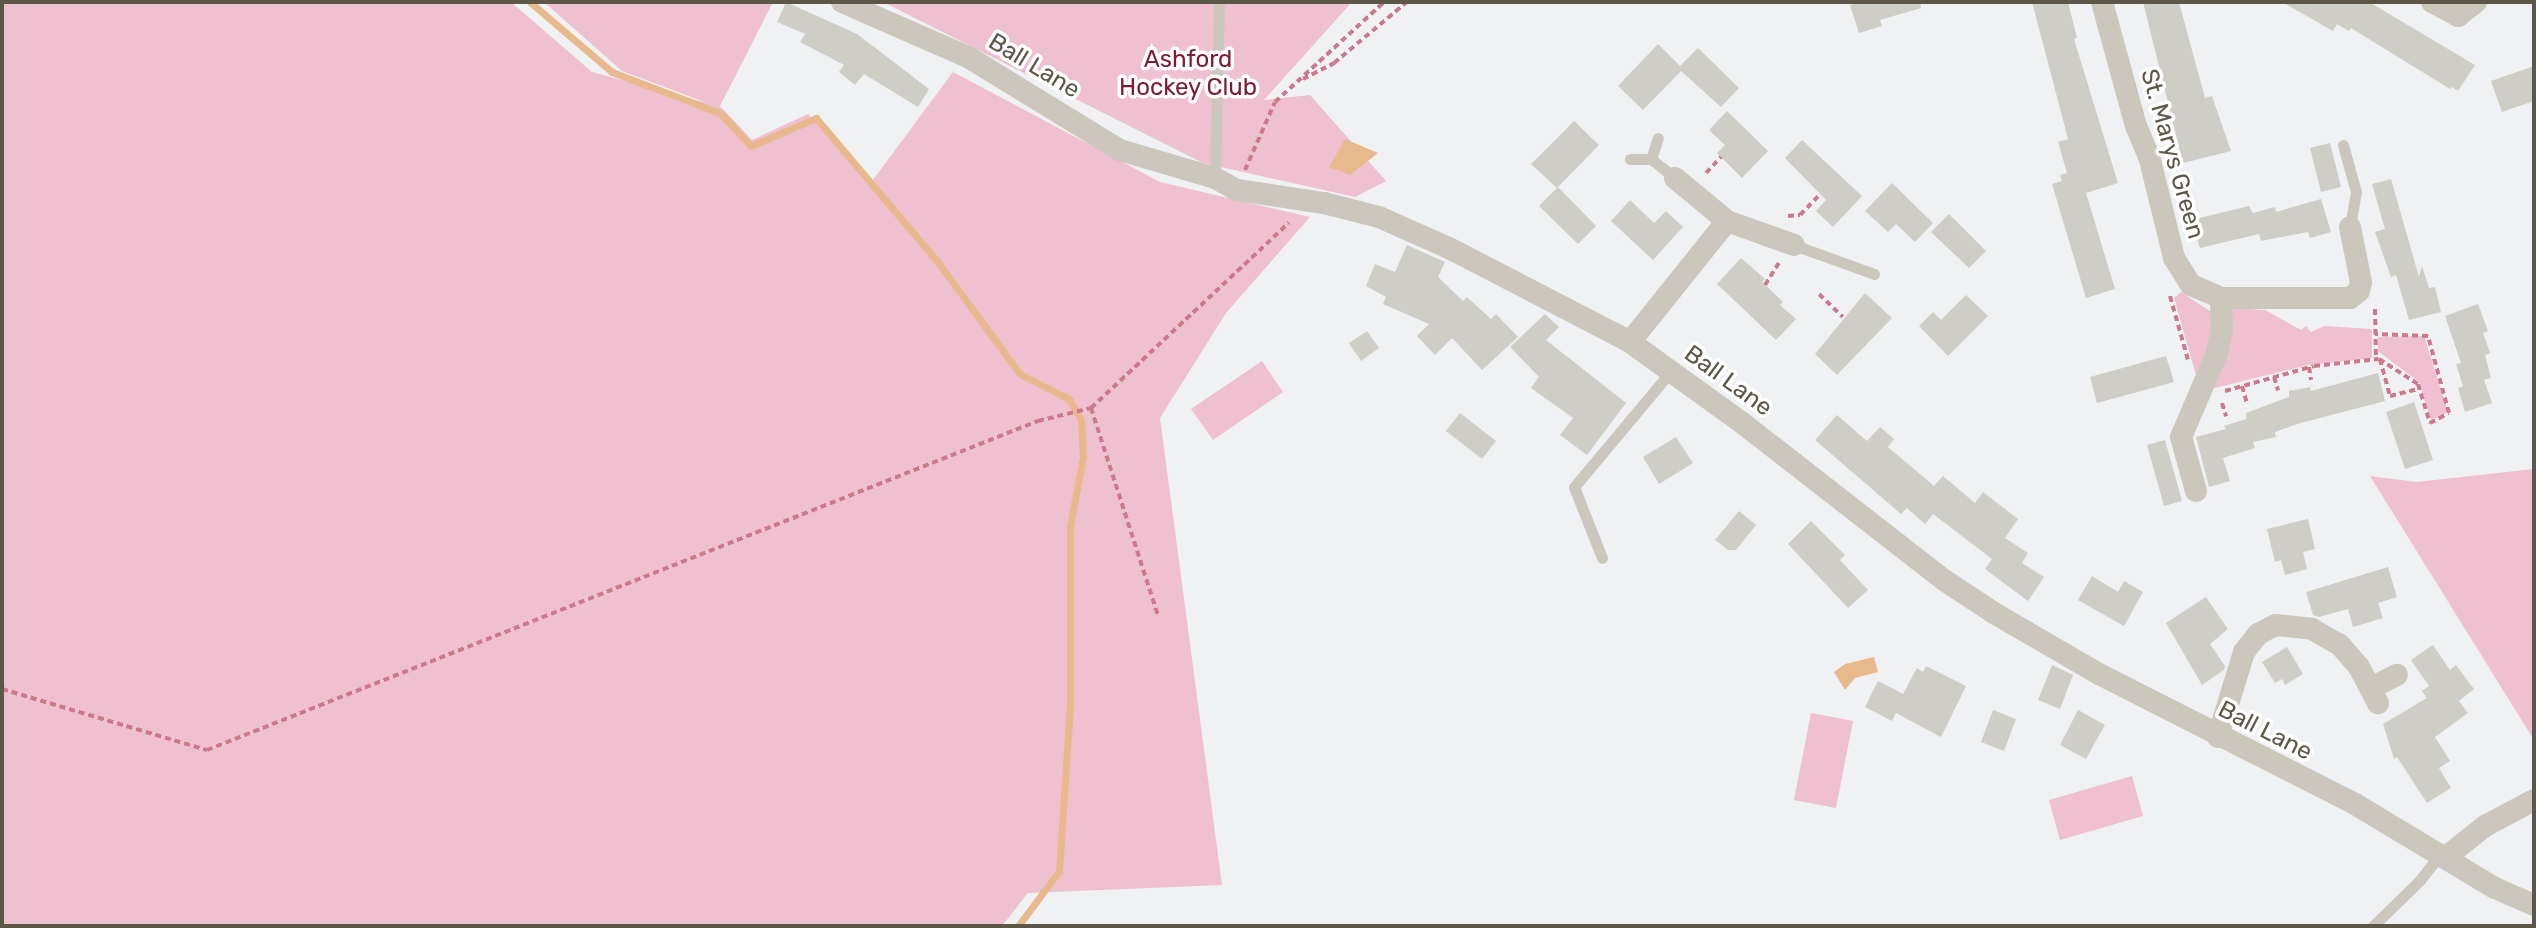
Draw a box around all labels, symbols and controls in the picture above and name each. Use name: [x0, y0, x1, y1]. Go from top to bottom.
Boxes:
street label: Ball Lane: [983, 28, 1085, 104]
park label: Ashford Hockey Club: [1119, 46, 1257, 102]
street label: St. Marys Green: [2134, 66, 2210, 242]
street label: Ball Lane: [1678, 340, 1778, 422]
street label: Ball Lane: [2213, 695, 2317, 767]

